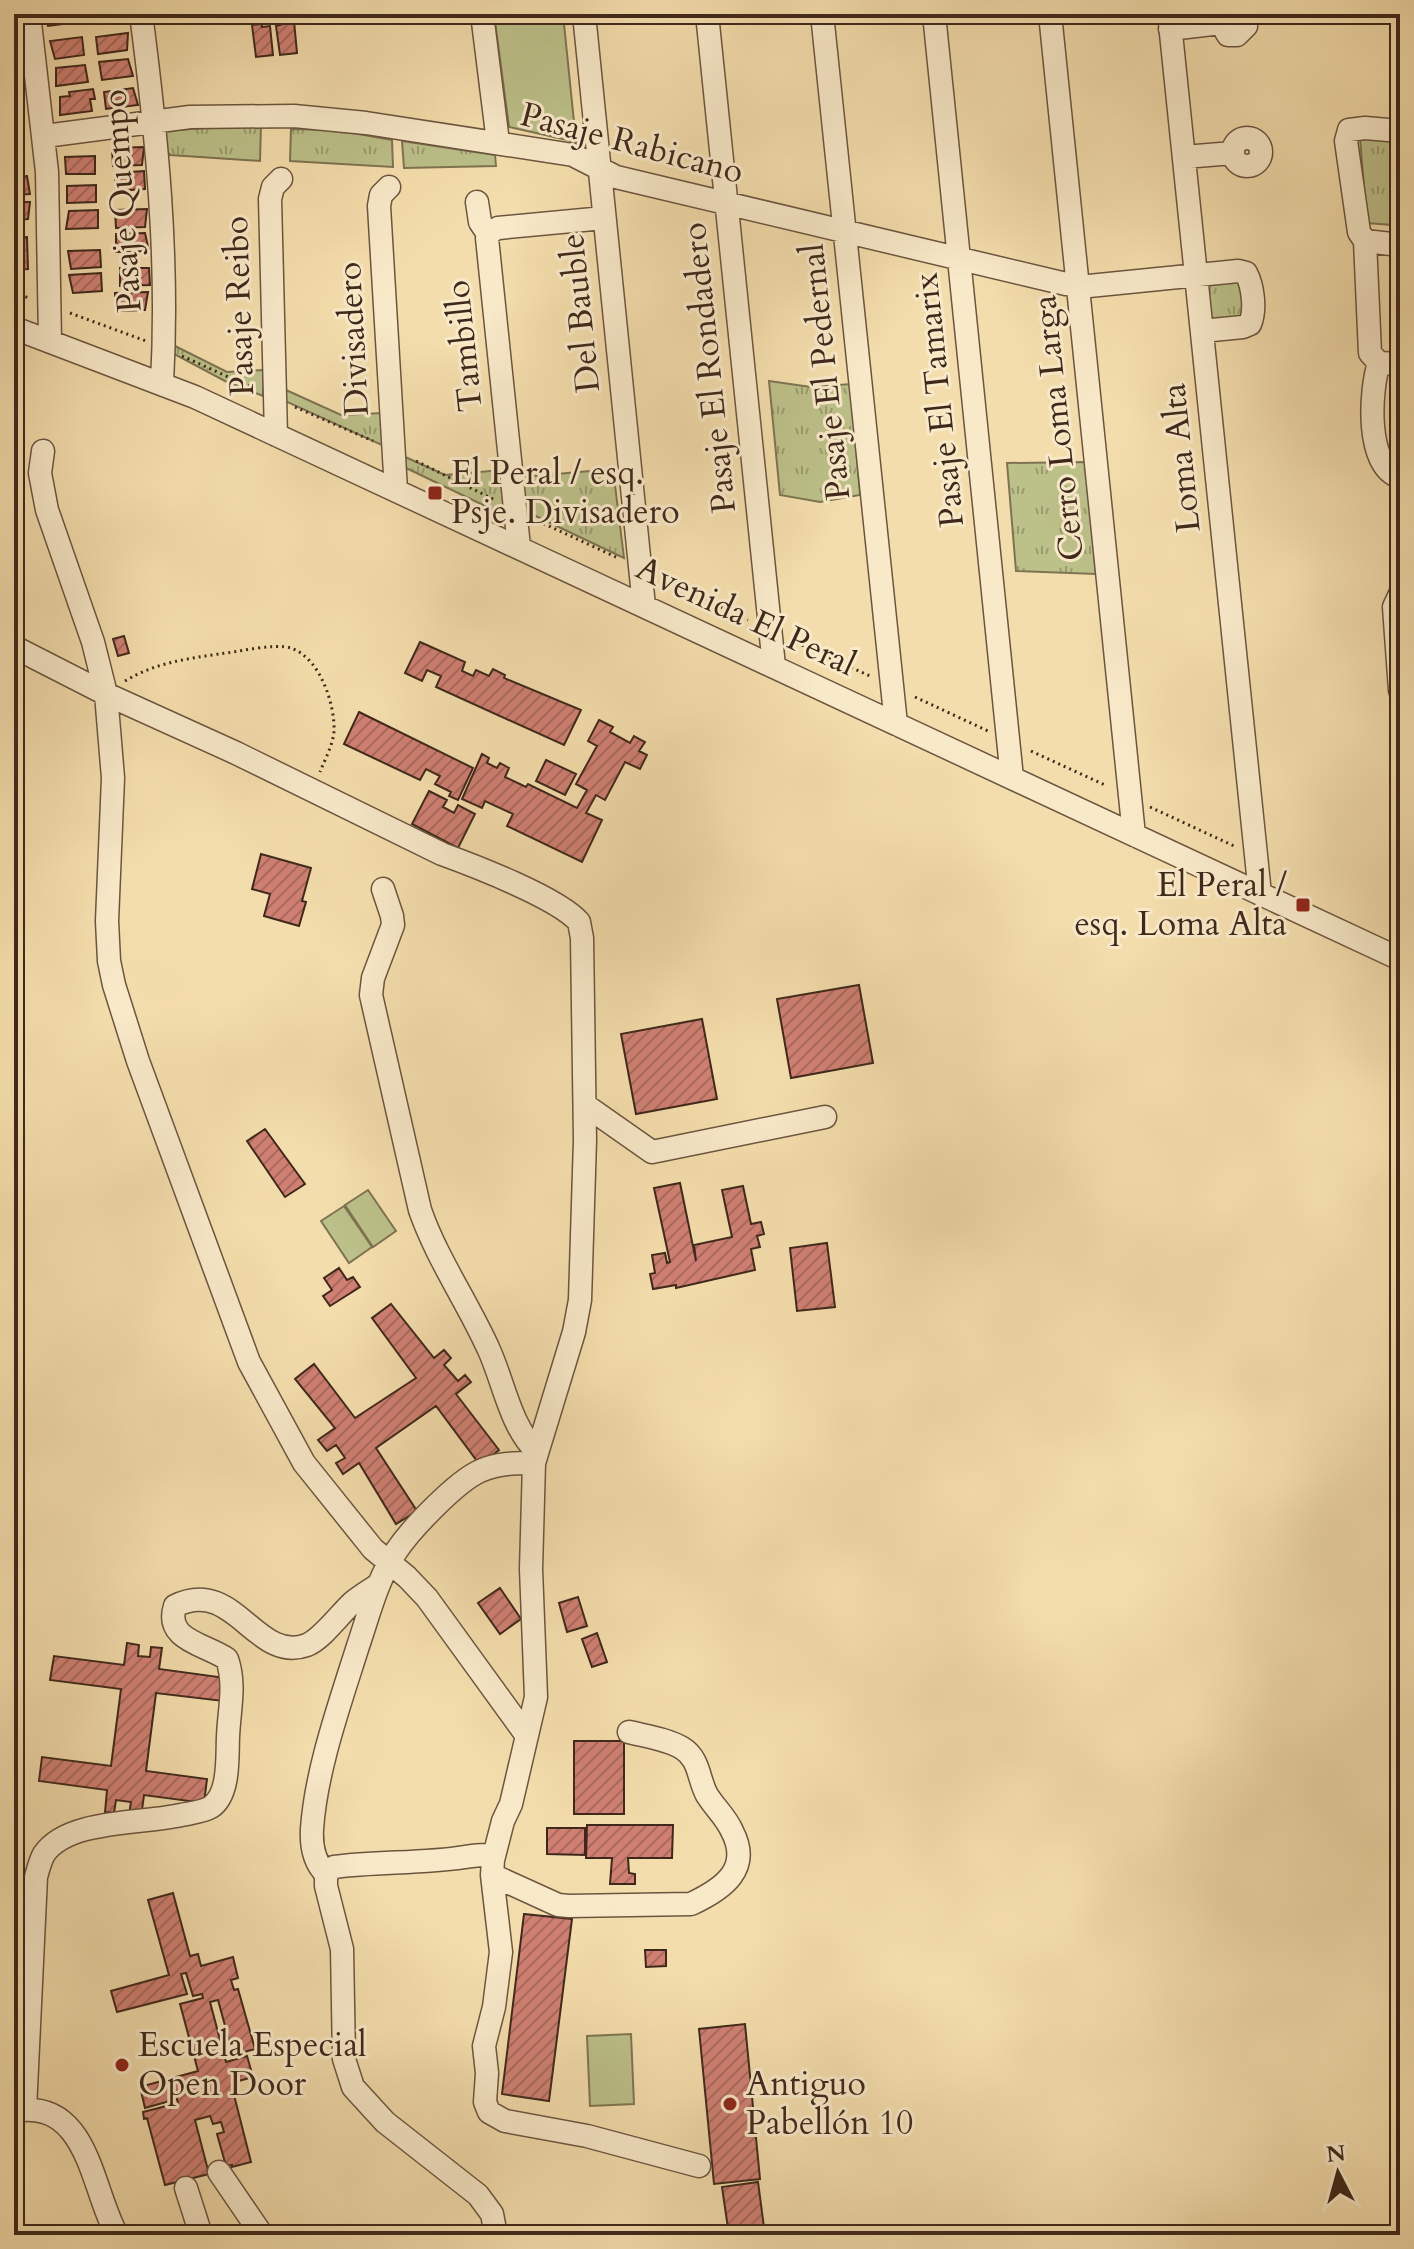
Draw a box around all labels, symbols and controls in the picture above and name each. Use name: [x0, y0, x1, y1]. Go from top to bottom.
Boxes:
street label: Pasaje Quempo: [91, 88, 153, 314]
street label: Pasaje Rabicano: [515, 91, 749, 195]
street label: Pasaje Reibo: [213, 215, 265, 397]
street label: Pasaje El Rondadero: [671, 220, 747, 516]
street label: Del Bauble: [549, 231, 611, 395]
street label: Pasaje El Pedernal: [789, 241, 861, 503]
street label: Divisadero: [326, 261, 380, 417]
street label: Pasaje El Tamarix: [903, 270, 975, 530]
street label: Tambillo: [434, 278, 494, 414]
street label: Cerro Loma Larga: [1021, 293, 1095, 563]
street label: Loma Alta: [1150, 381, 1212, 535]
place label: El Peral / esq. Psje. Divisadero: [451, 450, 680, 535]
marker: El Peral / esq. Psje. Divisadero: [426, 484, 444, 502]
street label: Avenida El Peral: [629, 545, 864, 687]
place label: El Peral / esq. Loma Alta: [1074, 862, 1287, 947]
marker: El Peral / esq. Loma Alta: [1294, 896, 1312, 914]
place label: Escuela Especial Open Door: [138, 2022, 367, 2107]
marker: Escuela Especial Open Door: [113, 2056, 131, 2074]
place label: Antiguo Pabellón 10: [746, 2061, 913, 2146]
marker: Antiguo Pabellón 10: [721, 2095, 739, 2113]
north arrow: [1298, 2133, 1378, 2213]
text: N: [1325, 2138, 1347, 2170]

